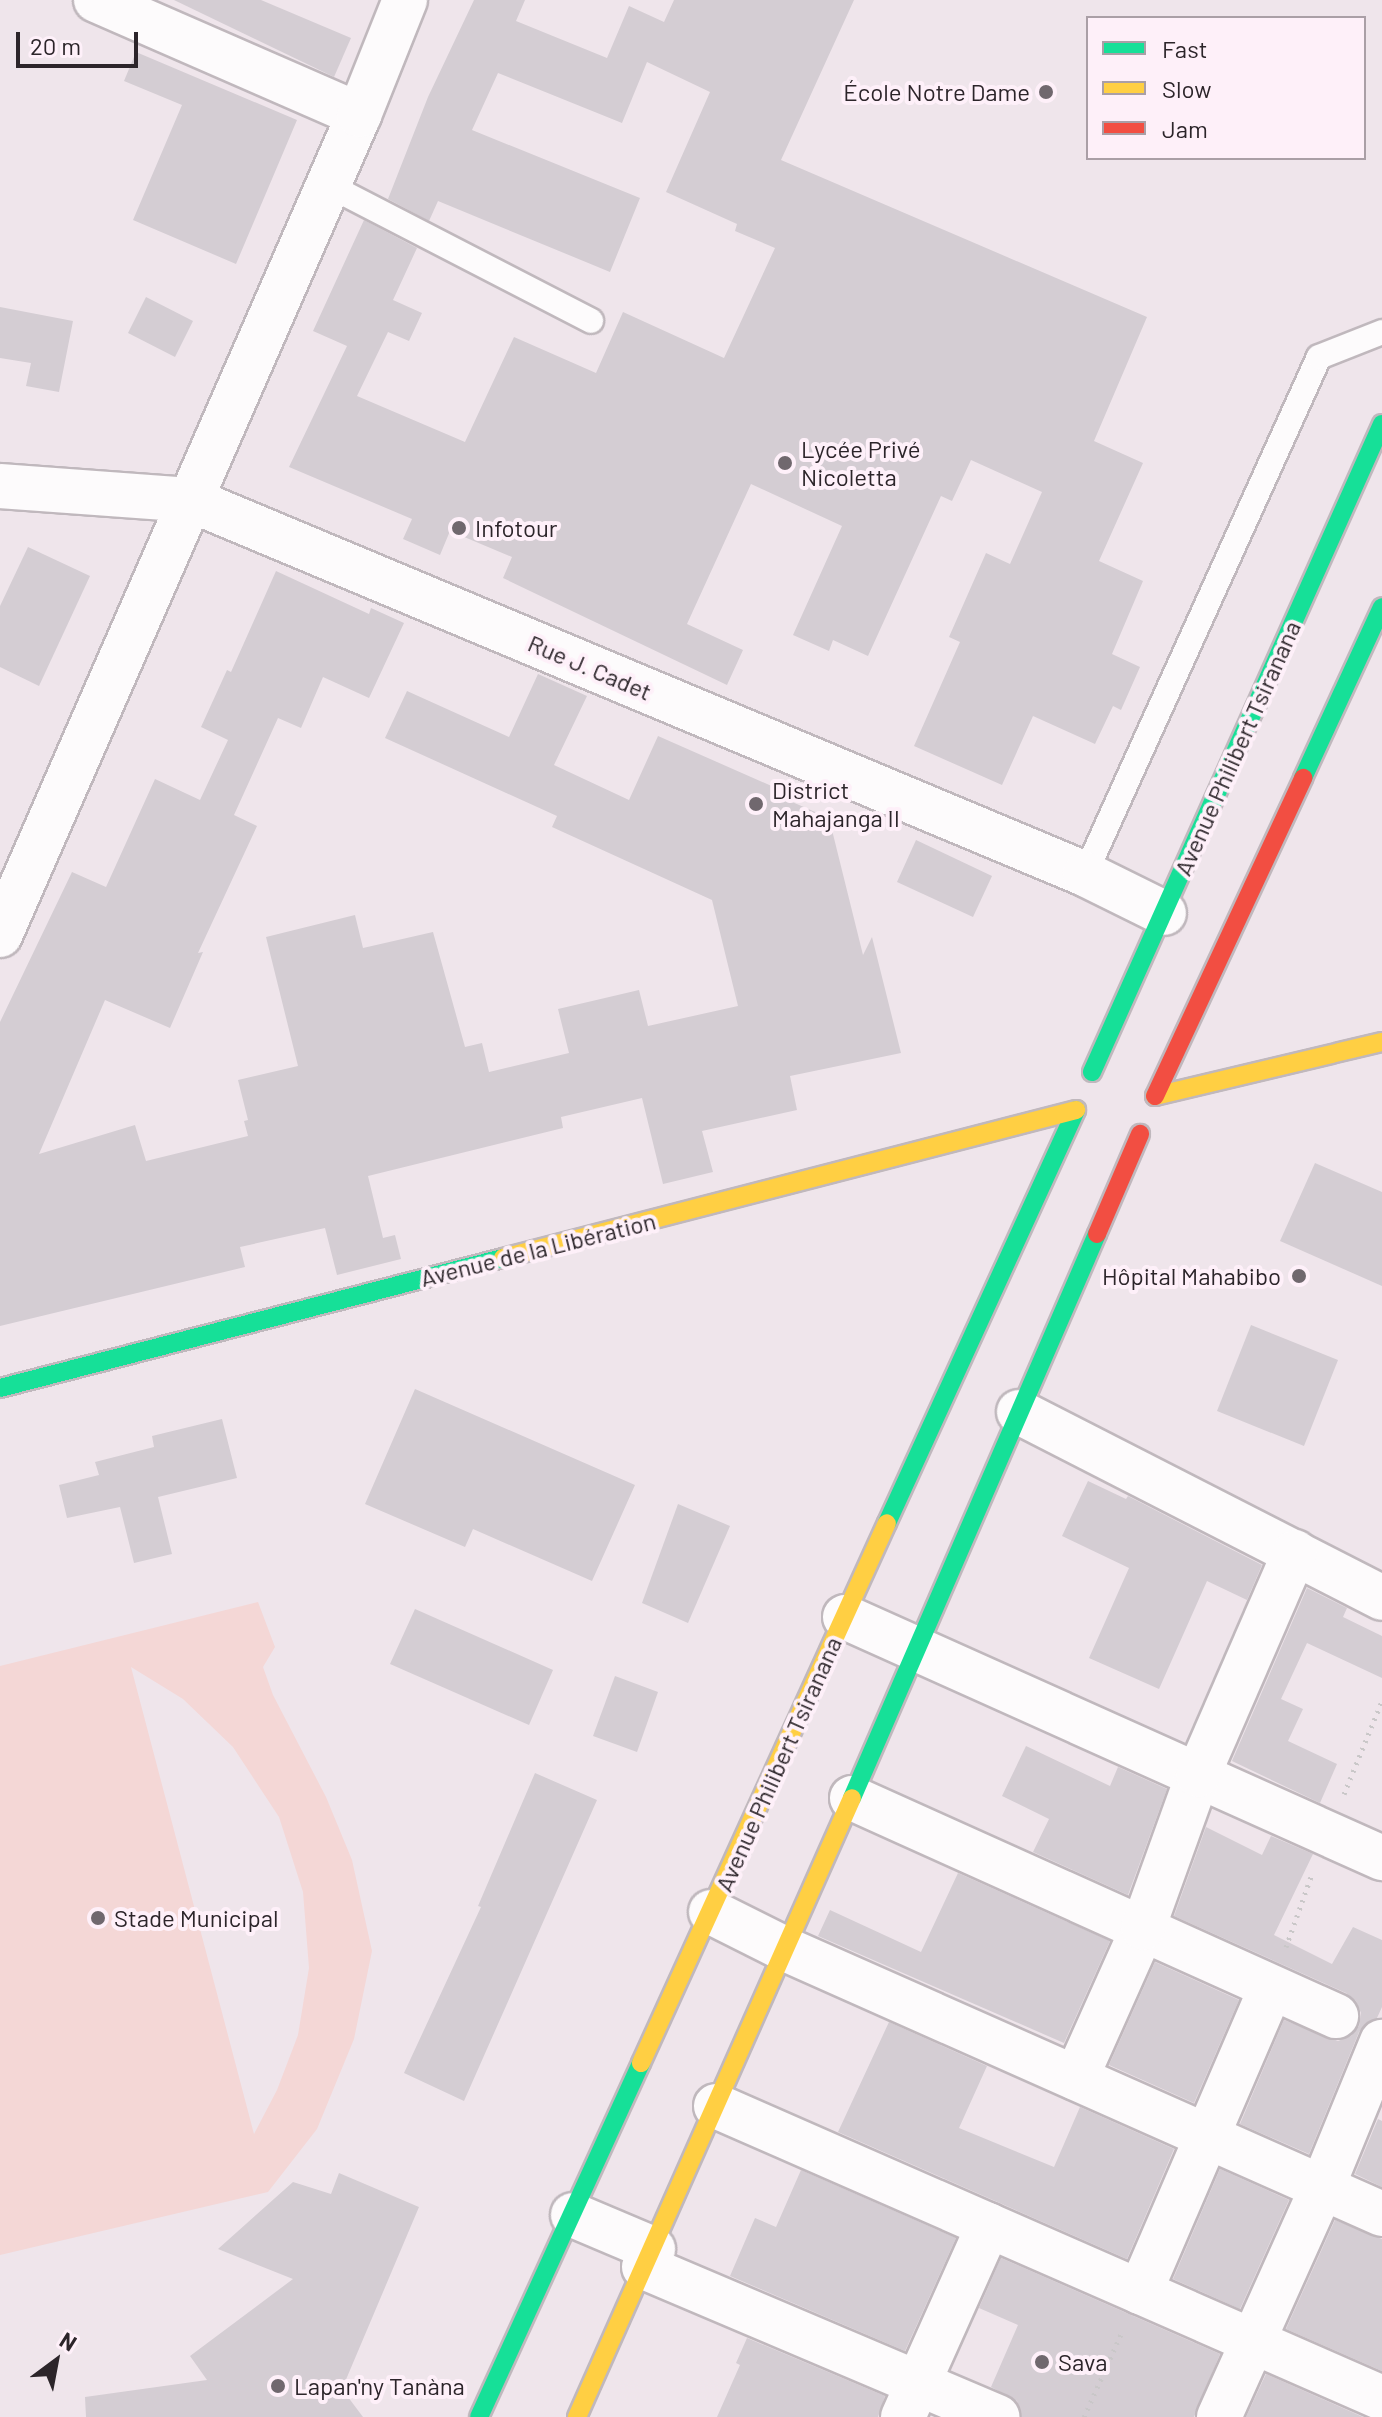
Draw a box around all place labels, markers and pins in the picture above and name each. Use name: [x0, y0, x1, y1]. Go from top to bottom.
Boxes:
place label: École Notre Dame: [843, 78, 1030, 106]
marker: École Notre Dame: [1037, 83, 1055, 101]
place label: Lycée Privé Nicoletta: [801, 435, 921, 491]
marker: Lycée Privé Nicoletta: [776, 454, 794, 472]
place label: Infotour: [475, 514, 558, 542]
marker: Infotour: [450, 519, 468, 537]
place label: District Mahajanga II: [772, 776, 900, 832]
marker: District Mahajanga II: [747, 795, 765, 813]
place label: Hôpital Mahabibo: [1102, 1262, 1281, 1290]
marker: Hôpital Mahabibo: [1288, 1265, 1310, 1287]
place label: Stade Municipal: [114, 1904, 278, 1932]
marker: Stade Municipal: [89, 1909, 107, 1927]
place label: Sava: [1058, 2348, 1107, 2376]
marker: Sava: [1033, 2353, 1051, 2371]
place label: Lapan'ny Tanàna: [294, 2372, 465, 2400]
marker: Lapan'ny Tanàna: [269, 2377, 287, 2395]

